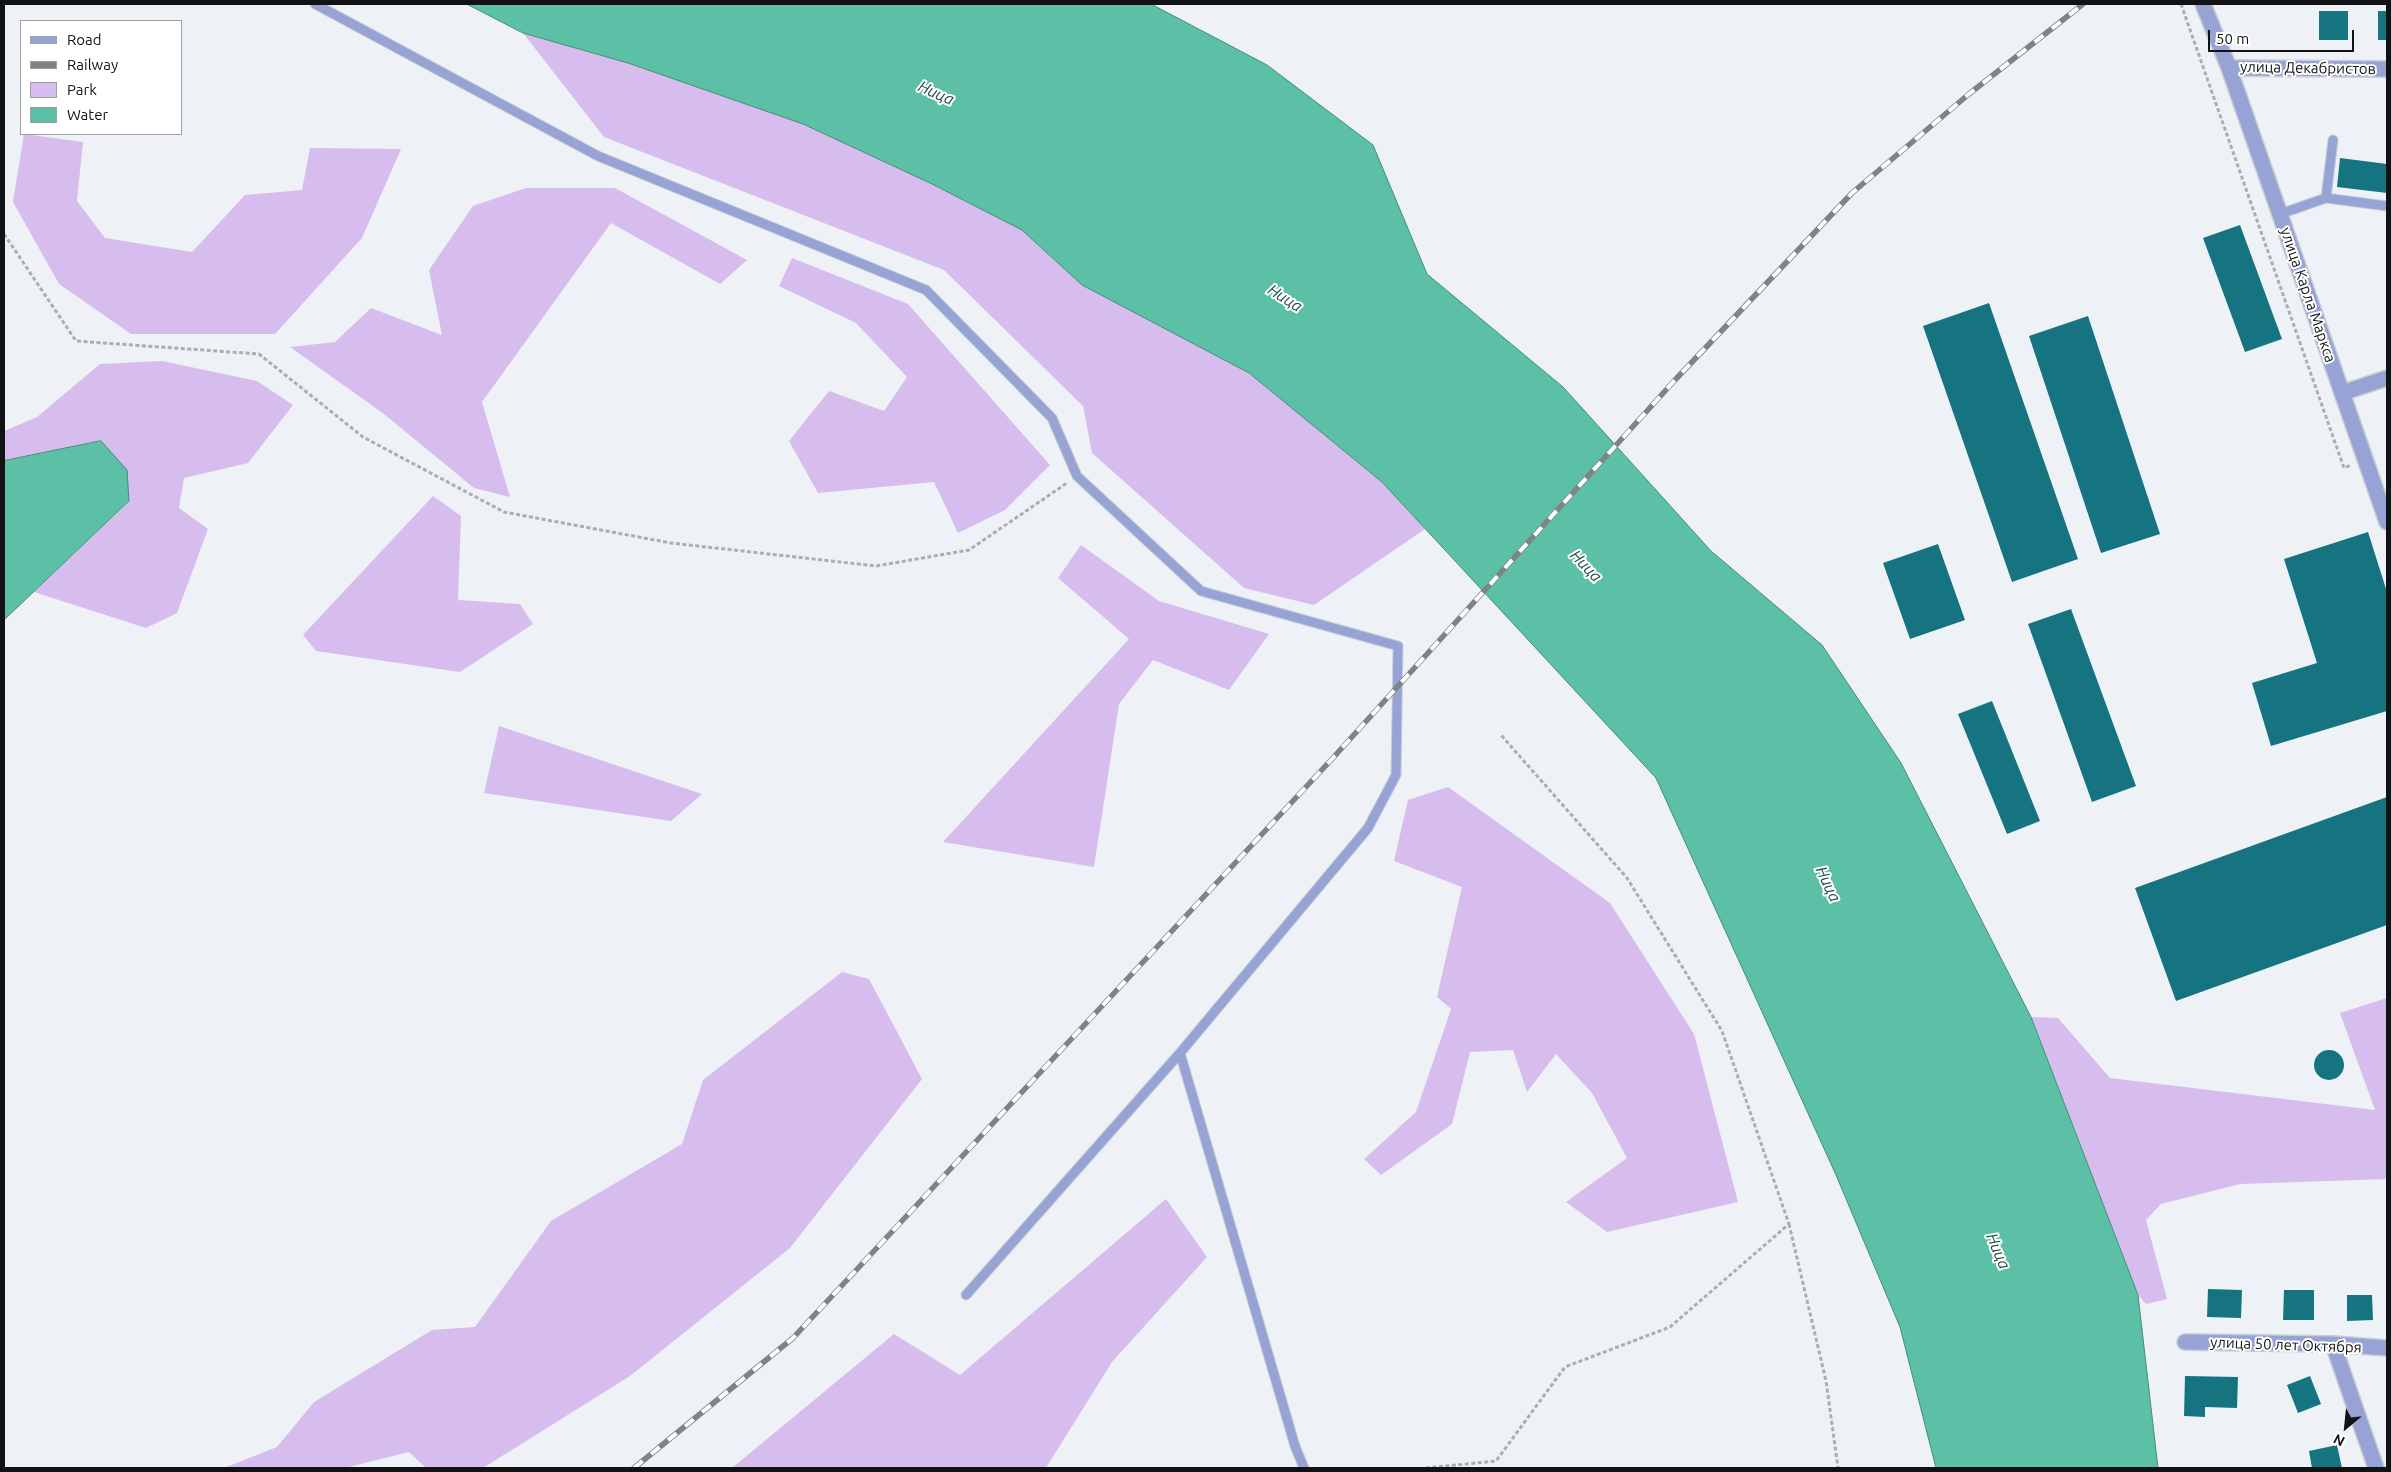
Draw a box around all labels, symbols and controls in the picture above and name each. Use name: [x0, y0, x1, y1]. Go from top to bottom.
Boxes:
legend: [20, 20, 182, 135]
scale bar: [2211, 20, 2357, 52]
text: 50 m: [2216, 30, 2249, 47]
text: Road: [67, 31, 102, 48]
text: Railway: [67, 56, 118, 73]
street label: улица Декабристов: [2240, 58, 2376, 78]
water label: Ница: [915, 77, 957, 109]
text: Park: [67, 81, 97, 98]
text: Water: [67, 106, 108, 123]
street label: улица Карла Маркса: [2276, 225, 2340, 365]
water label: Ница: [1264, 280, 1306, 316]
water label: Ница: [1566, 546, 1606, 586]
water label: Ница: [1811, 863, 1845, 905]
water label: Ница: [1982, 1230, 2014, 1272]
street label: улица 50 лет Октября: [2210, 1333, 2362, 1357]
north arrow: [2321, 1402, 2371, 1452]
text: N: [2331, 1431, 2347, 1450]

